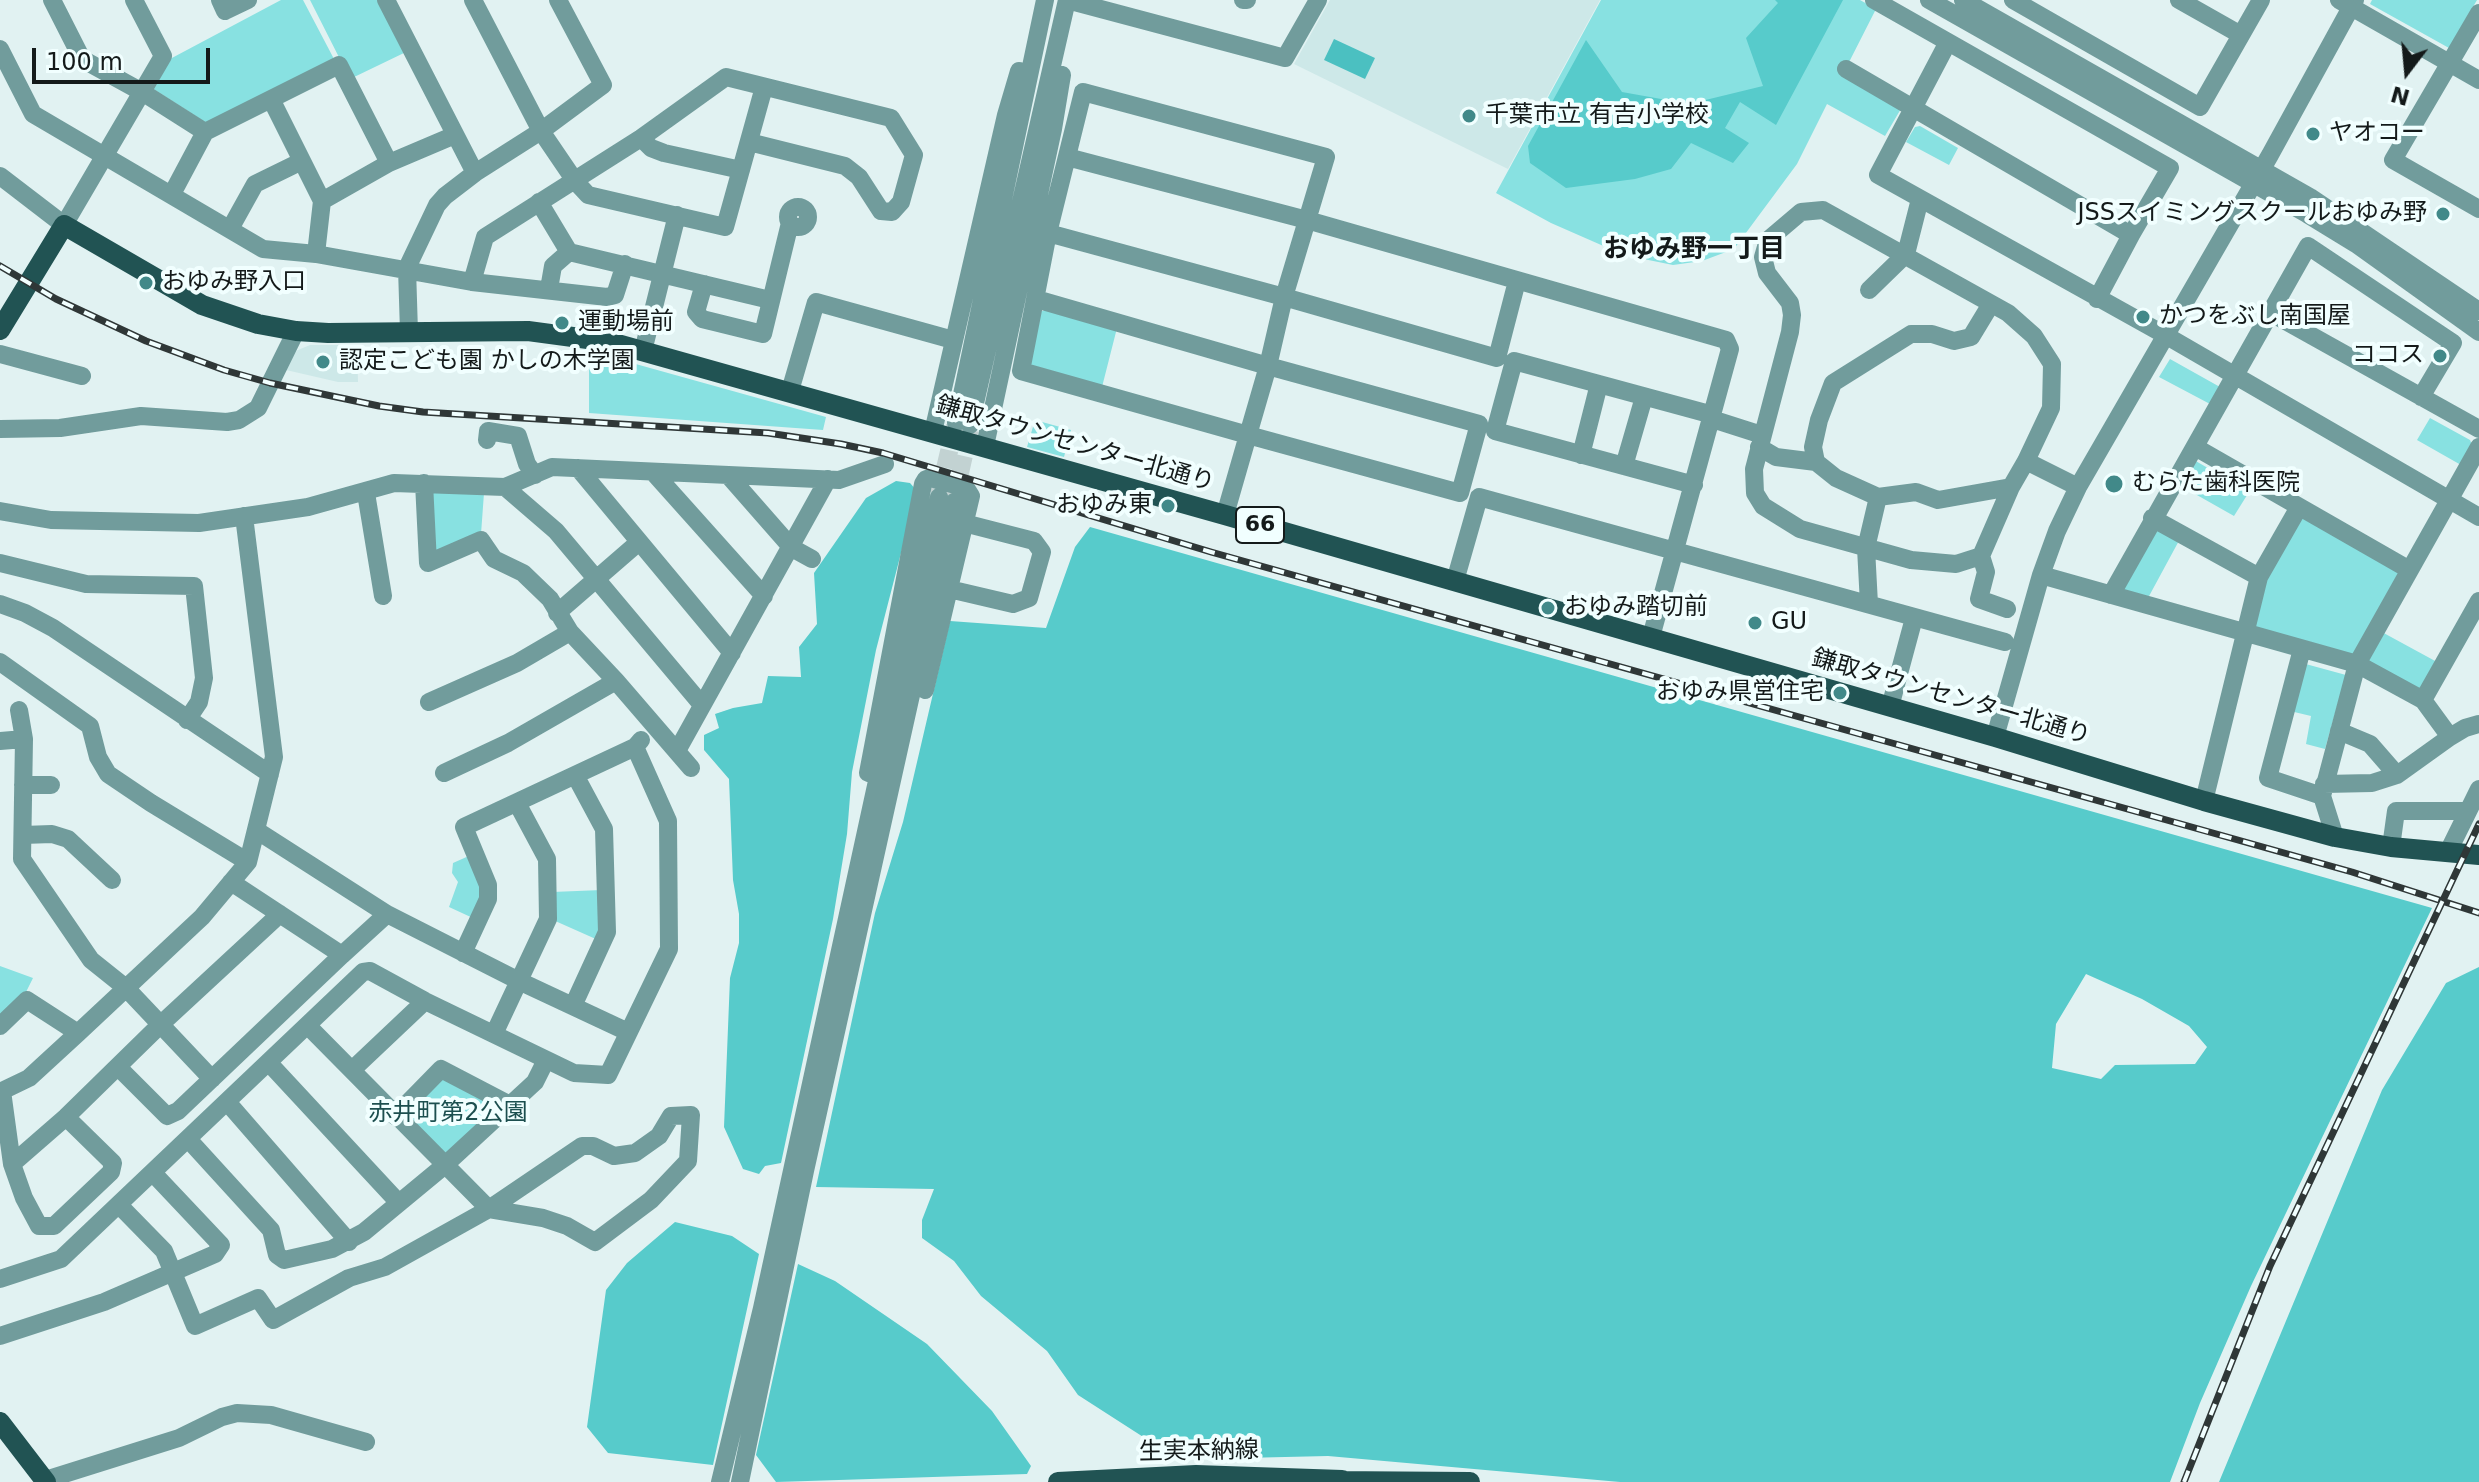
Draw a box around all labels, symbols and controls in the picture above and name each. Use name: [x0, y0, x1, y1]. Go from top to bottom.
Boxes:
scale bar: [36, 32, 214, 82]
north arrow: [2367, 32, 2447, 112]
text: 100 m: [46, 48, 123, 76]
text: N: [2388, 81, 2413, 110]
place label: 千葉市立 有吉小学校: [1485, 102, 1709, 130]
marker: 千葉市立 有吉小学校: [1460, 107, 1478, 125]
place label: ヤオコー: [2329, 120, 2425, 148]
marker: ヤオコー: [2304, 125, 2322, 143]
place label: JSSスイミングスクールおゆみ野: [2077, 200, 2427, 228]
marker: JSSスイミングスクールおゆみ野: [2434, 205, 2452, 223]
district label: おゆみ野一丁目: [1603, 234, 1785, 266]
place label: おゆみ野入口: [162, 269, 306, 297]
marker: おゆみ野入口: [137, 274, 155, 292]
place label: かつをぶし南国屋: [2159, 303, 2351, 331]
marker: かつをぶし南国屋: [2134, 308, 2152, 326]
place label: 運動場前: [578, 309, 674, 337]
marker: 運動場前: [553, 314, 571, 332]
place label: ココス: [2352, 342, 2424, 370]
marker: ココス: [2431, 347, 2449, 365]
place label: 認定こども園 かしの木学園: [339, 348, 635, 376]
marker: 認定こども園 かしの木学園: [314, 353, 332, 371]
street label: 鎌取タウンセンター北通り: [933, 391, 1217, 499]
place label: むらた歯科医院: [2132, 470, 2300, 498]
marker: むらた歯科医院: [2103, 473, 2125, 495]
place label: おゆみ東: [1056, 492, 1152, 520]
marker: おゆみ東: [1159, 497, 1177, 515]
road number: 66: [1236, 507, 1284, 543]
place label: おゆみ踏切前: [1564, 594, 1708, 622]
marker: おゆみ踏切前: [1539, 599, 1557, 617]
place label: GU: [1771, 609, 1807, 637]
marker: GU: [1746, 614, 1764, 632]
street label: 鎌取タウンセンター北通り: [1809, 644, 2093, 752]
place label: おゆみ県営住宅: [1656, 679, 1824, 707]
marker: おゆみ県営住宅: [1831, 684, 1849, 702]
park label: 赤井町第2公園: [368, 1100, 528, 1128]
street label: 生実本納線: [1139, 1437, 1259, 1467]

